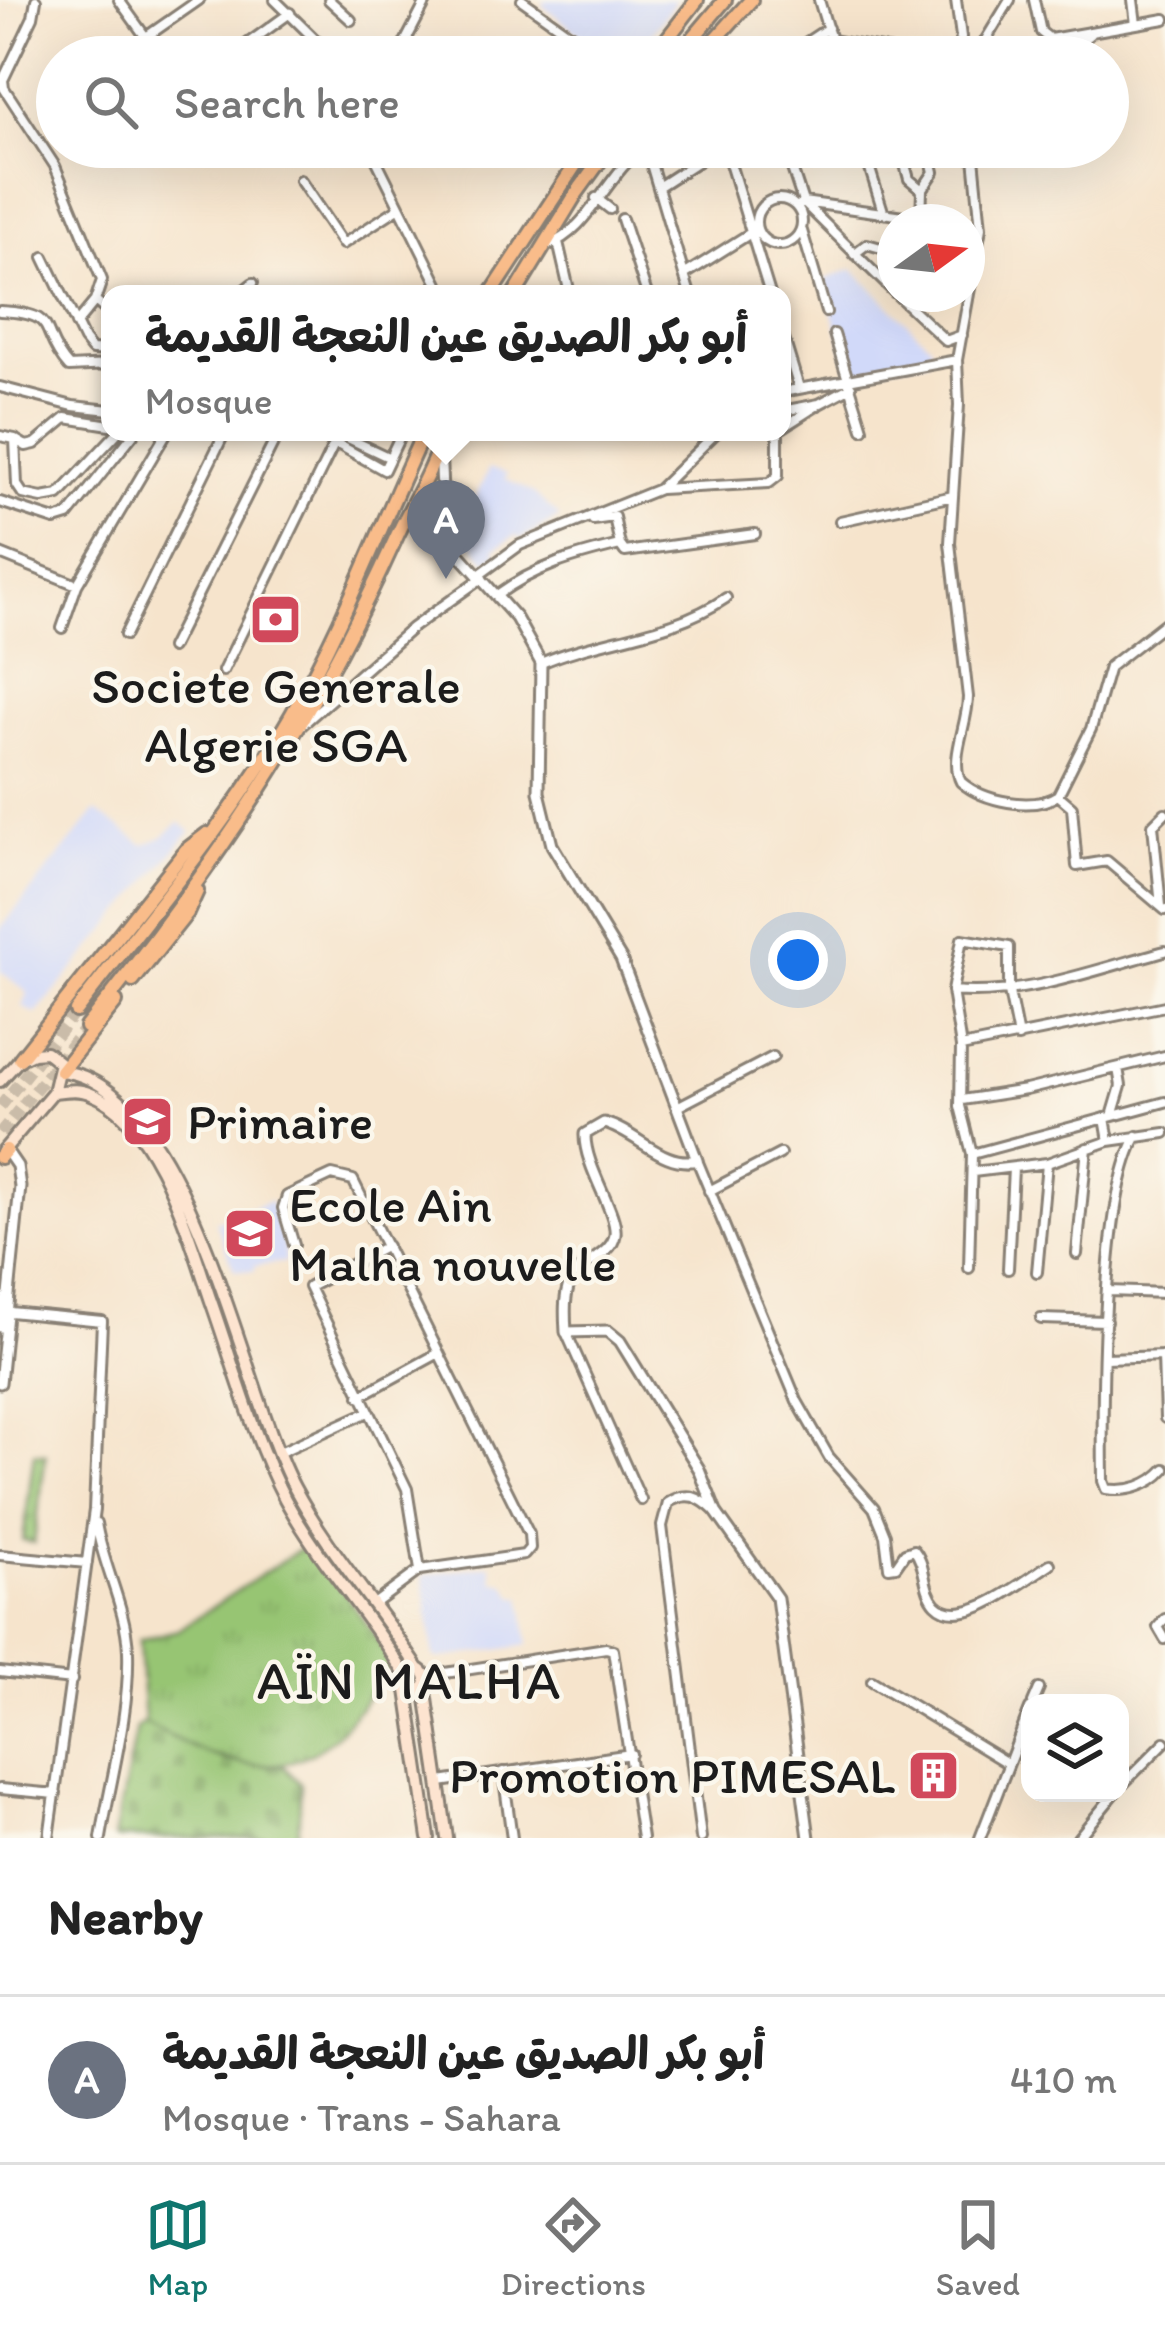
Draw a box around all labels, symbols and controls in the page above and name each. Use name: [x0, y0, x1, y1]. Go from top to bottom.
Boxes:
search box: [36, 36, 1129, 168]
icon: search: [78, 69, 144, 135]
text: Search here: [174, 75, 400, 129]
north arrow: [877, 204, 985, 312]
popup: [101, 285, 791, 441]
text: أبو بكر الصديق عين النعجة القديمة: [145, 309, 747, 363]
text: Mosque: [145, 377, 273, 424]
pin: A: [407, 480, 485, 579]
bank icon: Societe Generale Algerie SGA: [248, 592, 304, 648]
place label: Societe Generale Algerie SGA: [91, 655, 461, 775]
your location: [768, 930, 828, 990]
place label: Primaire: [187, 1091, 373, 1152]
school or university icon: Primaire: [120, 1093, 176, 1149]
place label: Ecole Ain Malha nouvelle: [289, 1174, 617, 1294]
school or university icon: Ecole Ain Malha nouvelle: [222, 1205, 278, 1261]
district label: AÏN MALHA: [257, 1648, 563, 1713]
map controls: [1021, 1694, 1129, 1802]
button: layers: [1021, 1694, 1129, 1802]
place label: Promotion PIMESAL: [449, 1745, 895, 1806]
building icon: Promotion PIMESAL: [906, 1747, 962, 1803]
text: Nearby: [48, 1886, 203, 1947]
text: أبو بكر الصديق عين النعجة القديمة: [162, 2026, 765, 2080]
text: A: [75, 2056, 99, 2103]
text: 410 m: [1010, 2056, 1117, 2103]
text: Mosque · Trans - Sahara: [162, 2094, 561, 2141]
tab: Map: [145, 2192, 211, 2303]
tab: Directions: [501, 2192, 646, 2303]
tab: Saved: [936, 2192, 1020, 2303]

